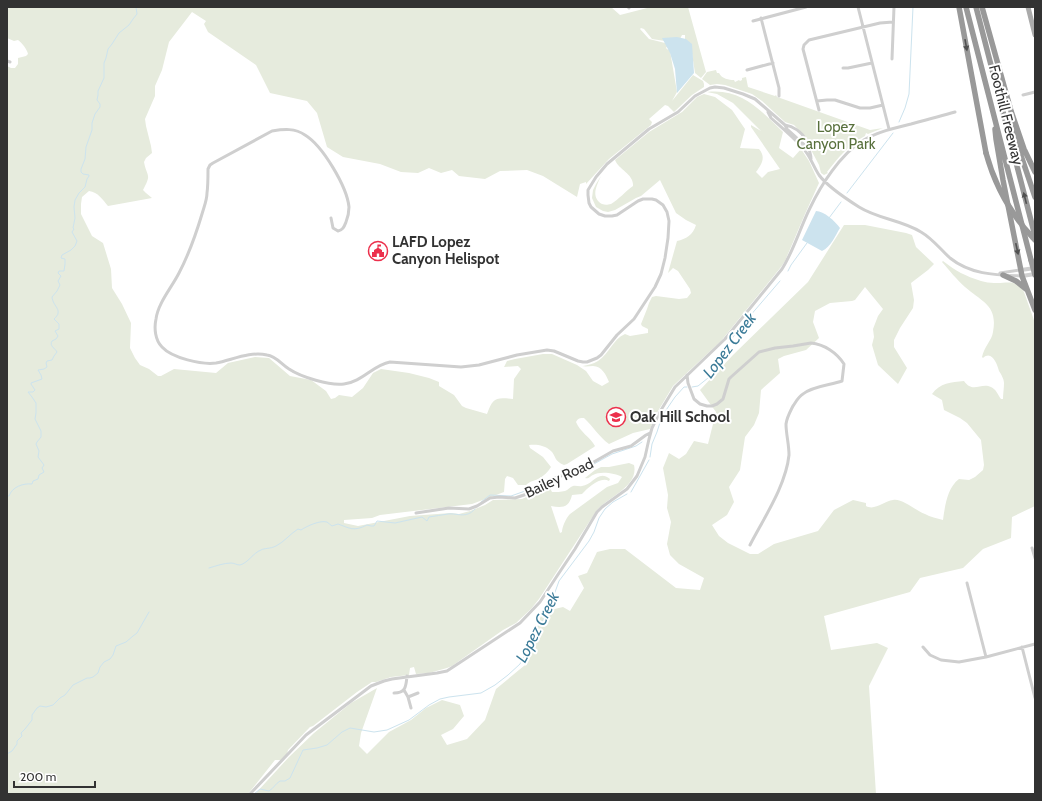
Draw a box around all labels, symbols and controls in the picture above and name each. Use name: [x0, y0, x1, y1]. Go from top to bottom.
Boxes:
one-way arrow: [964, 39, 970, 51]
street label: Foothill Freeway: [985, 63, 1027, 167]
park label: Lopez Canyon Park: [796, 118, 876, 153]
one-way arrow: [1022, 192, 1028, 204]
place label: LAFD Lopez Canyon Helispot: [392, 233, 499, 268]
public building icon: LAFD Lopez Canyon Helispot: [367, 240, 389, 262]
one-way arrow: [1014, 243, 1020, 255]
water label: Lopez Creek: [699, 308, 761, 382]
school or university icon: Oak Hill School: [605, 406, 627, 428]
place label: Oak Hill School: [630, 408, 730, 426]
street label: Bailey Road: [522, 454, 596, 502]
water label: Lopez Creek: [512, 588, 564, 666]
scale bar: [14, 763, 95, 789]
text: 200 m: [20, 769, 56, 784]

